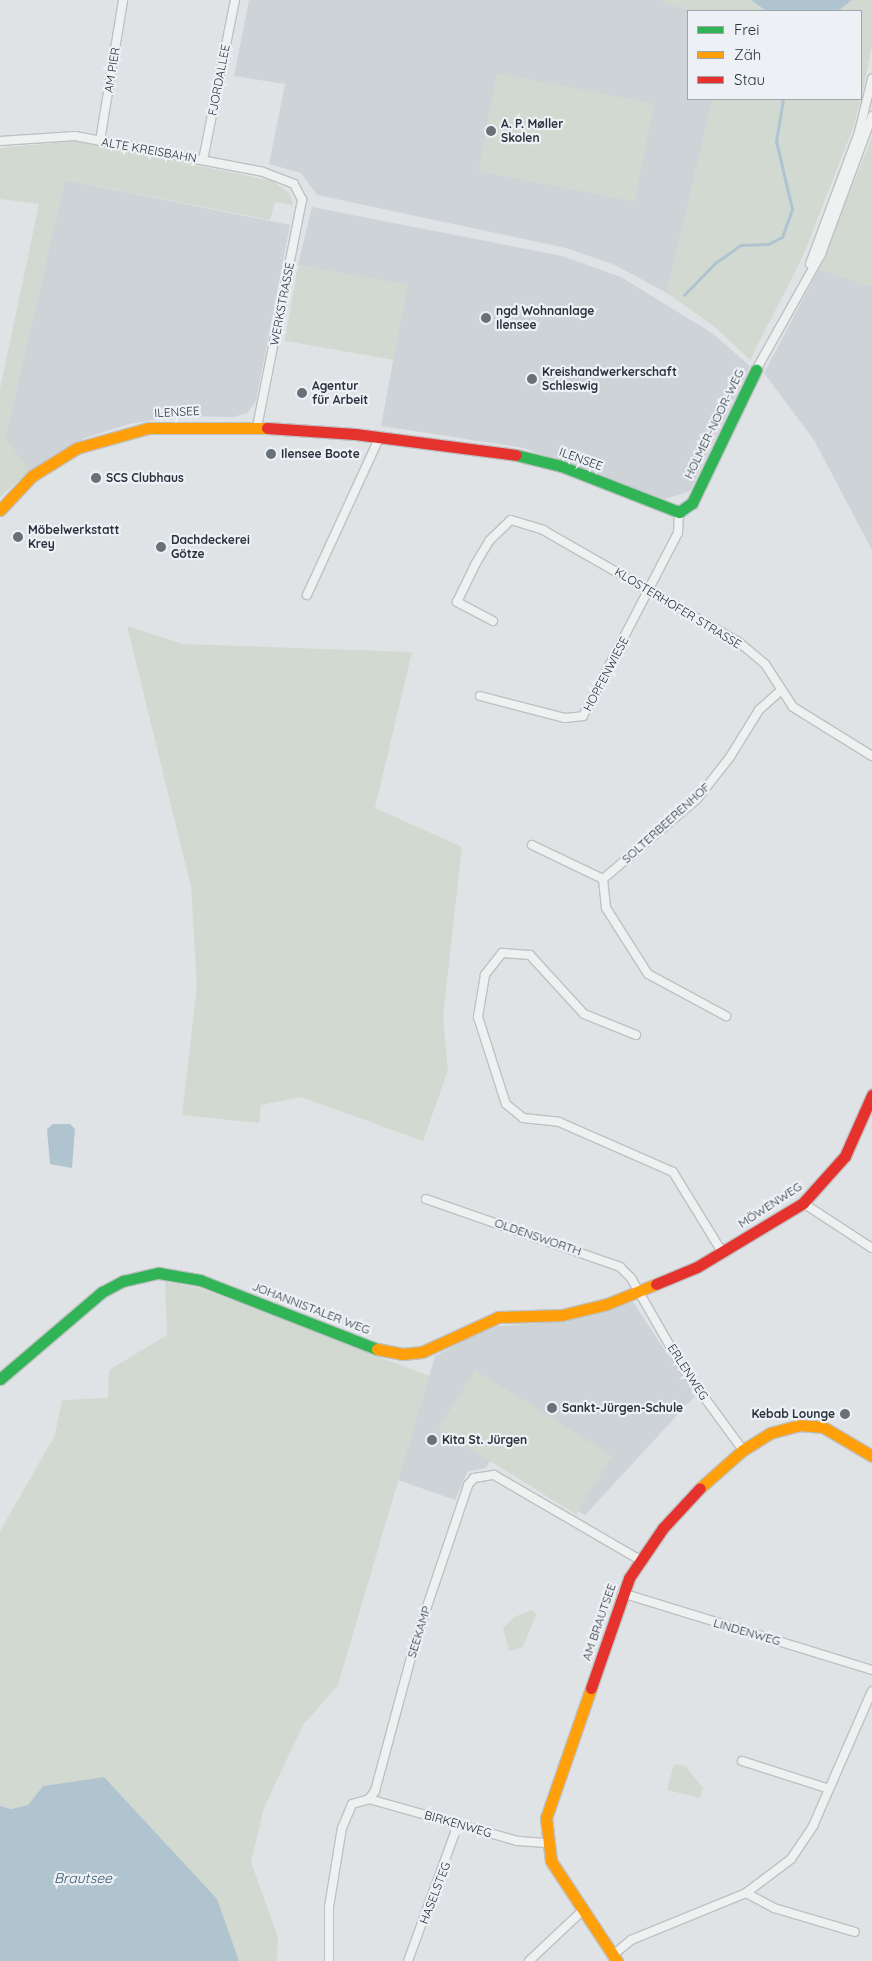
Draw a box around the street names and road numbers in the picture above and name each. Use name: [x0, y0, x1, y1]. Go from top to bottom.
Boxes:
street label: FJORDALLEE: [205, 43, 233, 117]
street label: AM PIER: [101, 46, 123, 94]
street label: ALTE KREISBAHN: [100, 135, 198, 165]
street label: WERKSTRASSE: [267, 261, 297, 347]
street label: HOLMER-NOOR-WEG: [681, 367, 747, 481]
street label: ILENSEE: [154, 404, 200, 420]
street label: ILENSEE: [557, 444, 605, 474]
street label: KLOSTERHOFER STRASSE: [612, 564, 744, 652]
street label: HOPFENWIESE: [580, 634, 632, 714]
street label: SOLTERBEERENHOF: [619, 780, 713, 866]
street label: MÖWENWEG: [735, 1179, 805, 1231]
street label: OLDENSWORTH: [493, 1215, 583, 1259]
street label: JOHANNISTALER WEG: [250, 1279, 372, 1337]
street label: ERLENWEG: [665, 1341, 711, 1403]
street label: AM BRAUTSEE: [579, 1582, 619, 1662]
street label: SEEKAMP: [404, 1604, 434, 1660]
street label: LINDENWEG: [712, 1616, 782, 1648]
street label: BIRKENWEG: [423, 1808, 493, 1840]
street label: HASELSTEG: [417, 1860, 453, 1926]

